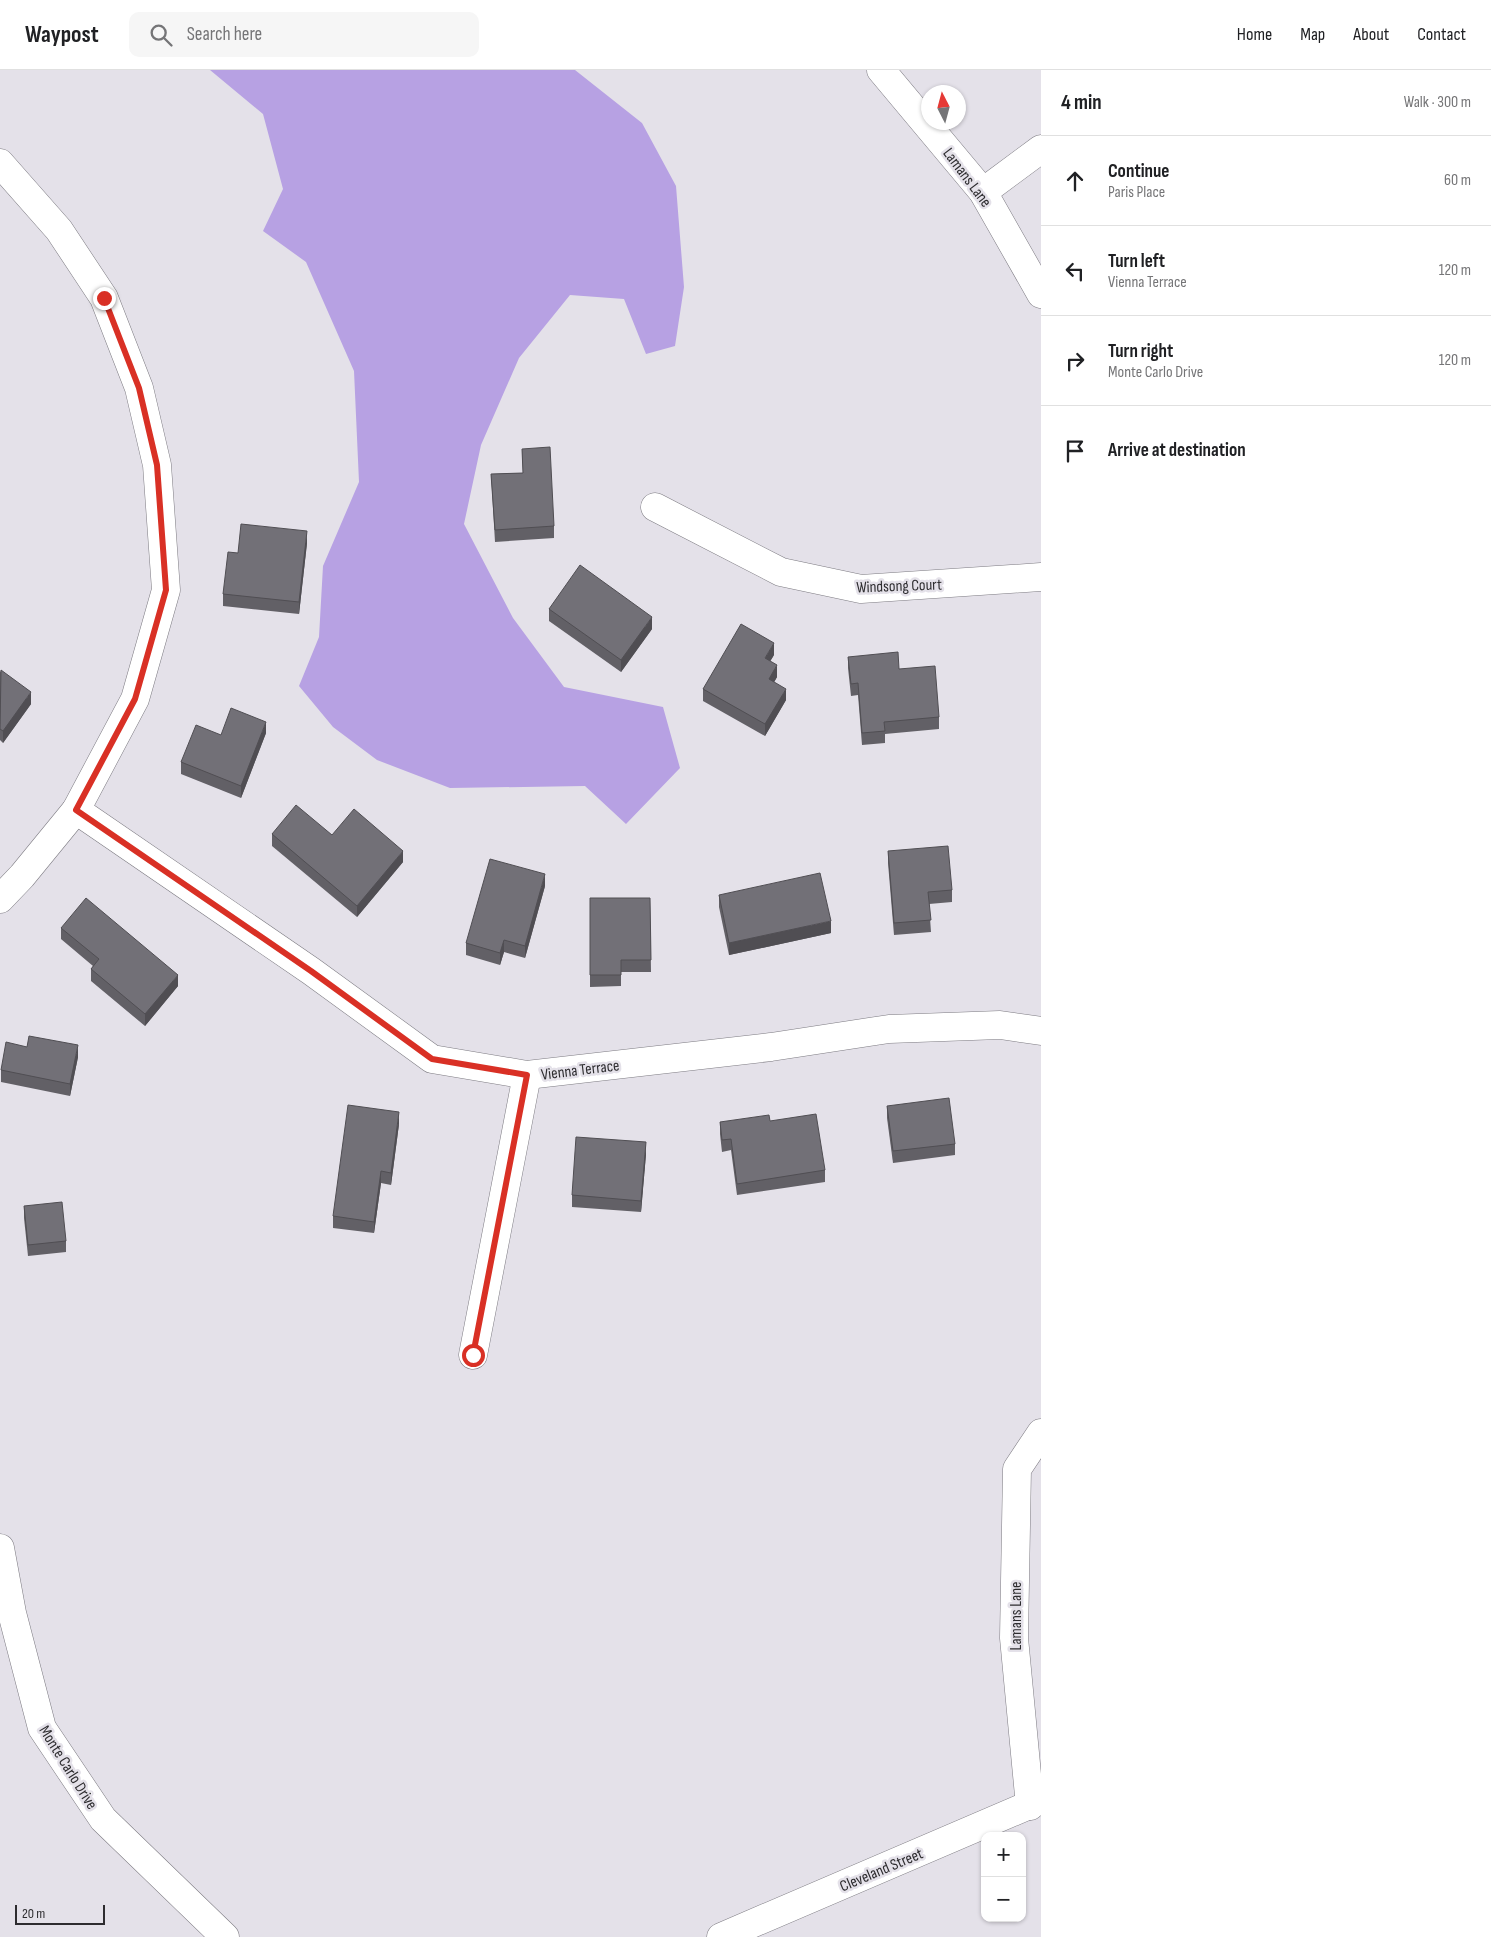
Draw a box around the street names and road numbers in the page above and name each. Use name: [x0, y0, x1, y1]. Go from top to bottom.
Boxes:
street label: Lamans Lane: [938, 145, 995, 211]
street label: Windsong Court: [856, 576, 942, 597]
street label: Vienna Terrace: [540, 1056, 620, 1085]
street label: Lamans Lane: [1007, 1581, 1026, 1651]
street label: Monte Carlo Drive: [34, 1722, 101, 1813]
street label: Cleveland Street: [837, 1844, 926, 1896]

